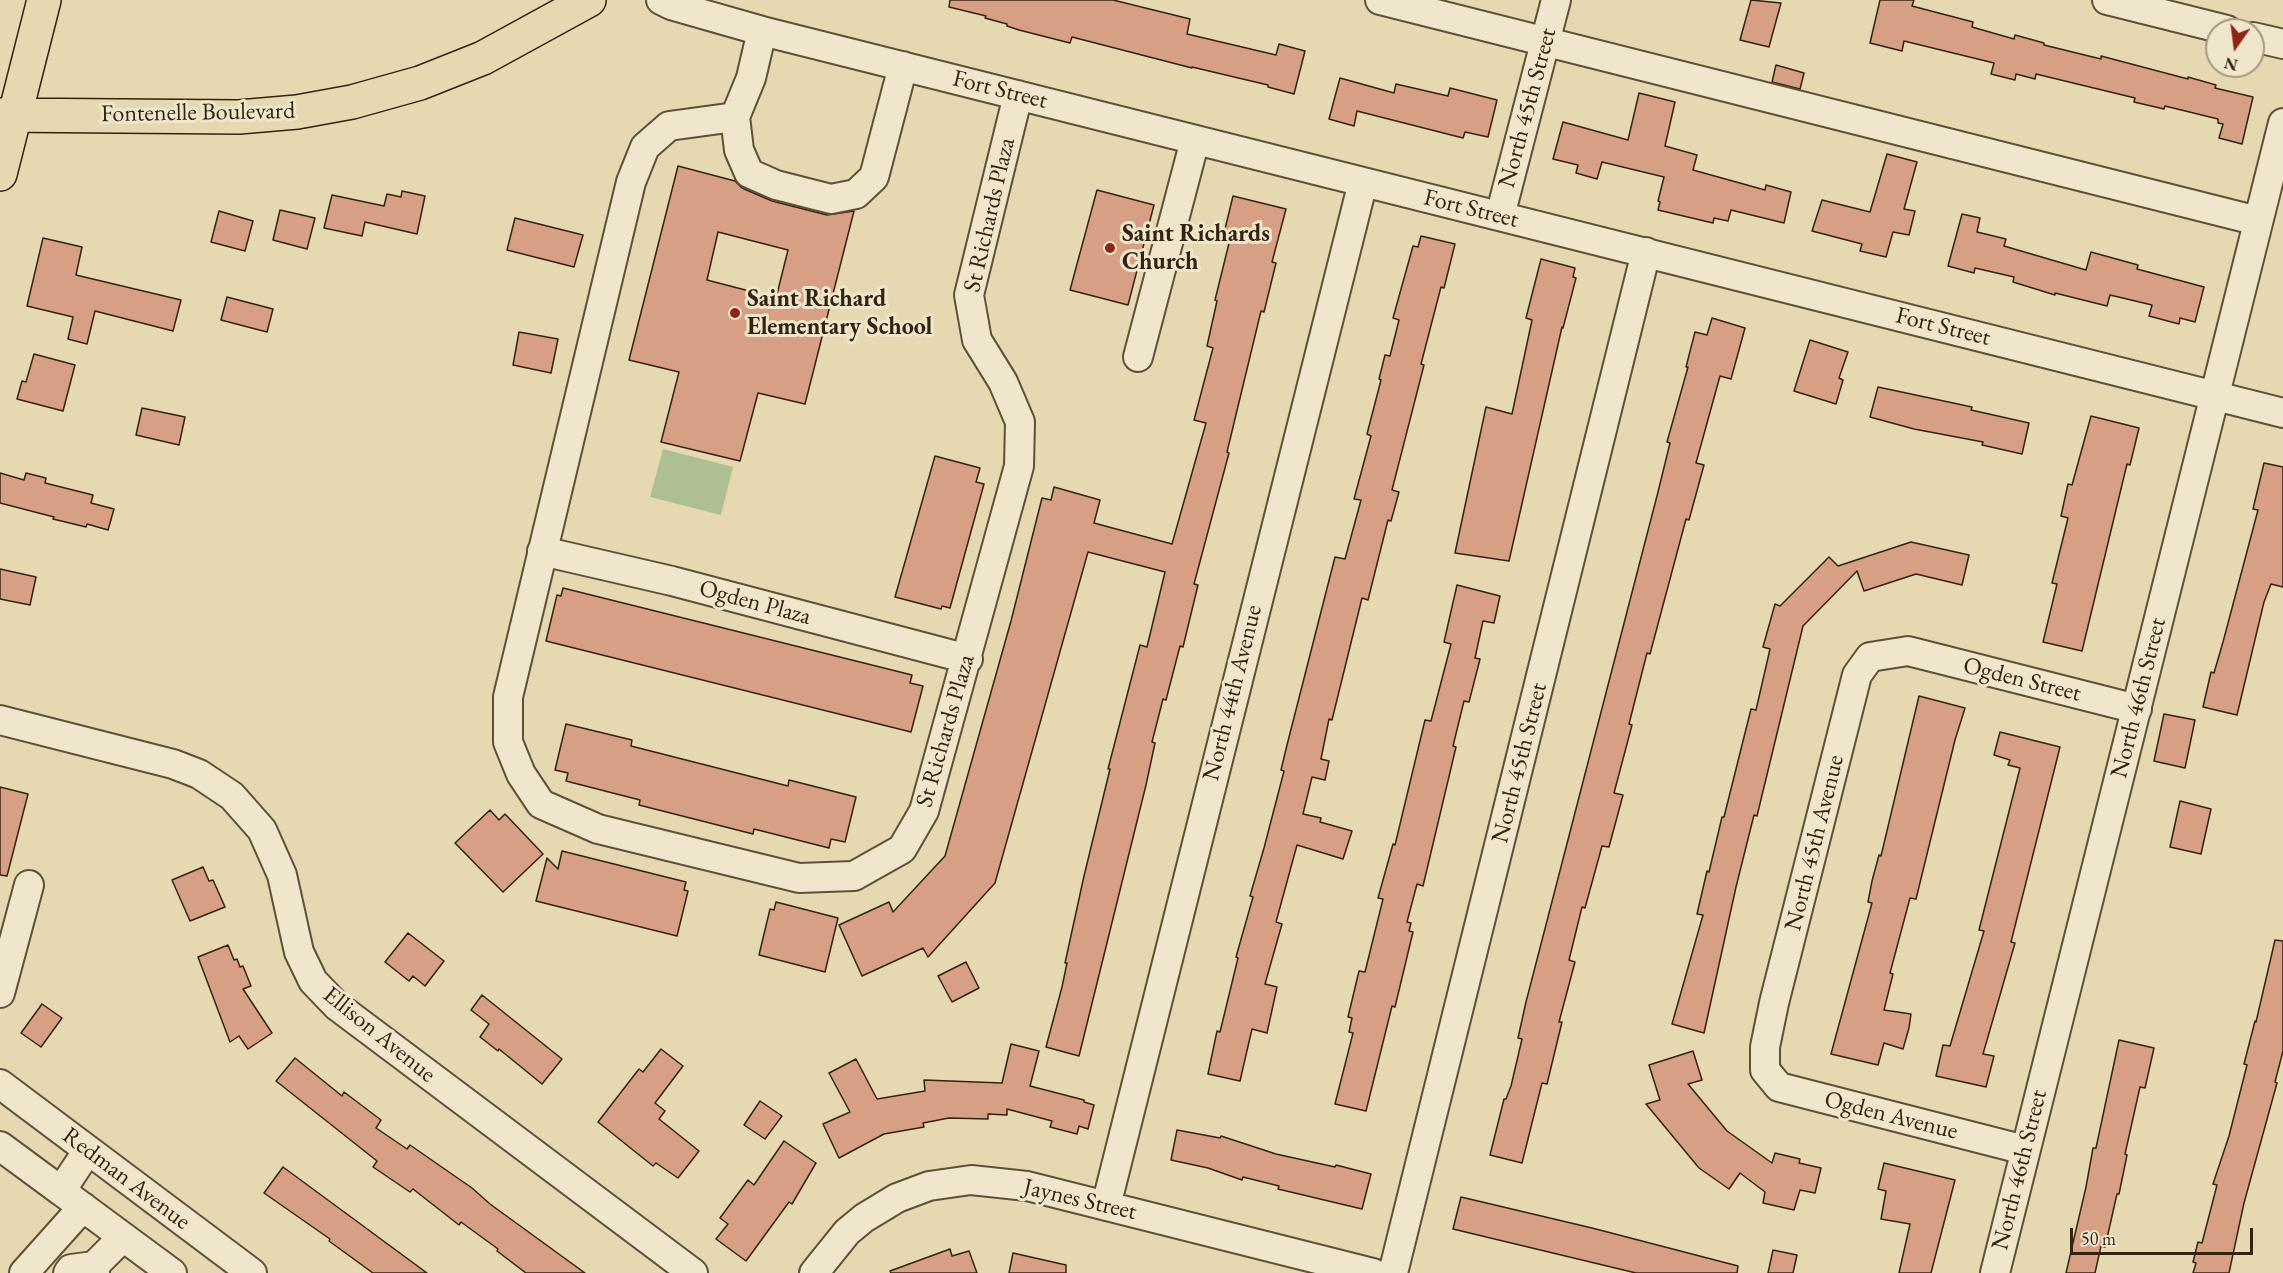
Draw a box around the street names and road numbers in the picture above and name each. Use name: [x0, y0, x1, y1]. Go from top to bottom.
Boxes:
street label: North 45th Street: [1493, 25, 1563, 191]
street label: Fort Street: [950, 64, 1050, 116]
street label: Fontenelle Boulevard: [101, 97, 295, 129]
street label: St Richards Plaza: [958, 135, 1022, 295]
street label: Fort Street: [1421, 183, 1521, 235]
street label: Fort Street: [1893, 301, 1993, 353]
street label: Ogden Plaza: [696, 574, 814, 632]
street label: North 44th Avenue: [1197, 602, 1269, 784]
street label: North 46th Street: [2105, 615, 2173, 781]
street label: St Richards Plaza: [910, 651, 982, 811]
street label: Ogden Street: [1960, 651, 2084, 709]
street label: North 45th Street: [1486, 680, 1554, 846]
street label: North 45th Avenue: [1779, 752, 1851, 934]
street label: Ellison Avenue: [317, 981, 441, 1089]
street label: Ogden Avenue: [1821, 1086, 1961, 1146]
street label: North 46th Street: [1986, 1087, 2054, 1253]
street label: Redman Avenue: [56, 1121, 196, 1237]
street label: Jaynes Street: [1021, 1173, 1139, 1227]

